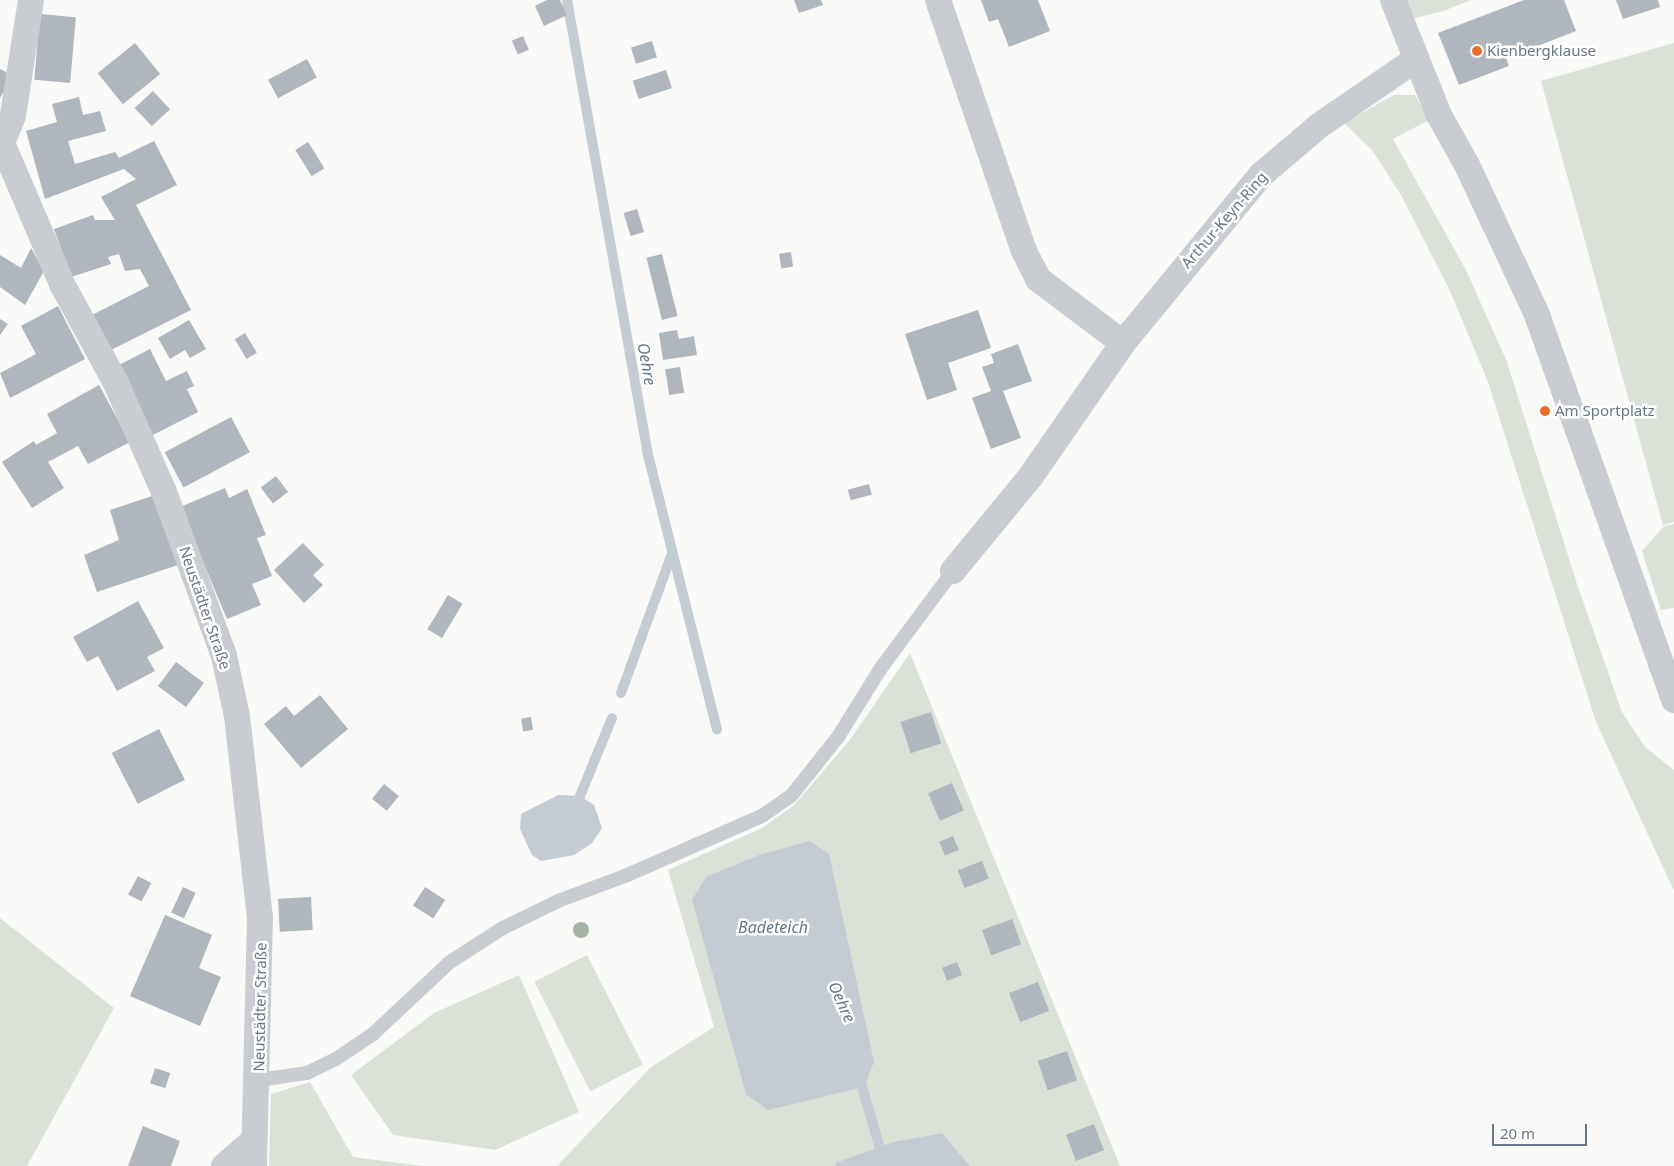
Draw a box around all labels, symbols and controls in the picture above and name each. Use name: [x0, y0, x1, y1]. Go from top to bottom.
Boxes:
place label: Kienbergklause: [1487, 42, 1596, 60]
marker: Kienbergklause: [1471, 45, 1483, 57]
street label: Arthur-Keyn-Ring: [1177, 168, 1271, 272]
water label: Oehre: [634, 341, 660, 387]
place label: Am Sportplatz: [1555, 402, 1655, 420]
marker: Am Sportplatz: [1539, 405, 1551, 417]
street label: Neustädter Straße: [175, 544, 235, 672]
water label: Badeteich: [738, 917, 808, 937]
street label: Neustädter Straße: [250, 942, 270, 1072]
water label: Oehre: [825, 979, 859, 1025]
scale bar: [1494, 1114, 1589, 1146]
text: 20 m: [1500, 1123, 1535, 1143]

